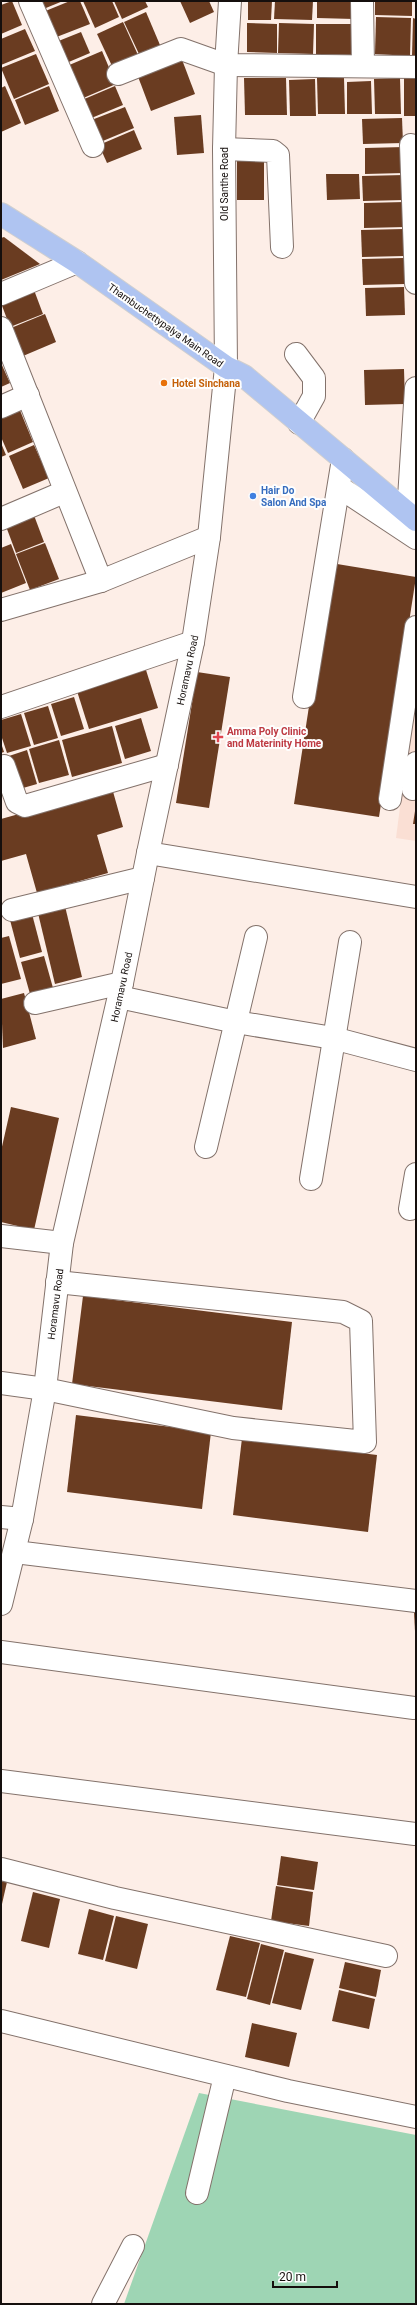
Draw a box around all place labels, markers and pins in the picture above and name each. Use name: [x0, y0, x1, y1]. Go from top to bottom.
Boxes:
marker: Hotel Sinchana: [159, 378, 169, 388]
place label: Hotel Sinchana: [172, 378, 241, 389]
place label: Hair Do Salon And Spa: [261, 485, 327, 508]
marker: Hair Do Salon And Spa: [248, 491, 258, 501]
place label: Amma Poly Clinic and Materinity Home: [227, 726, 322, 749]
marker: Amma Poly Clinic and Materinity Home: [212, 731, 224, 743]

